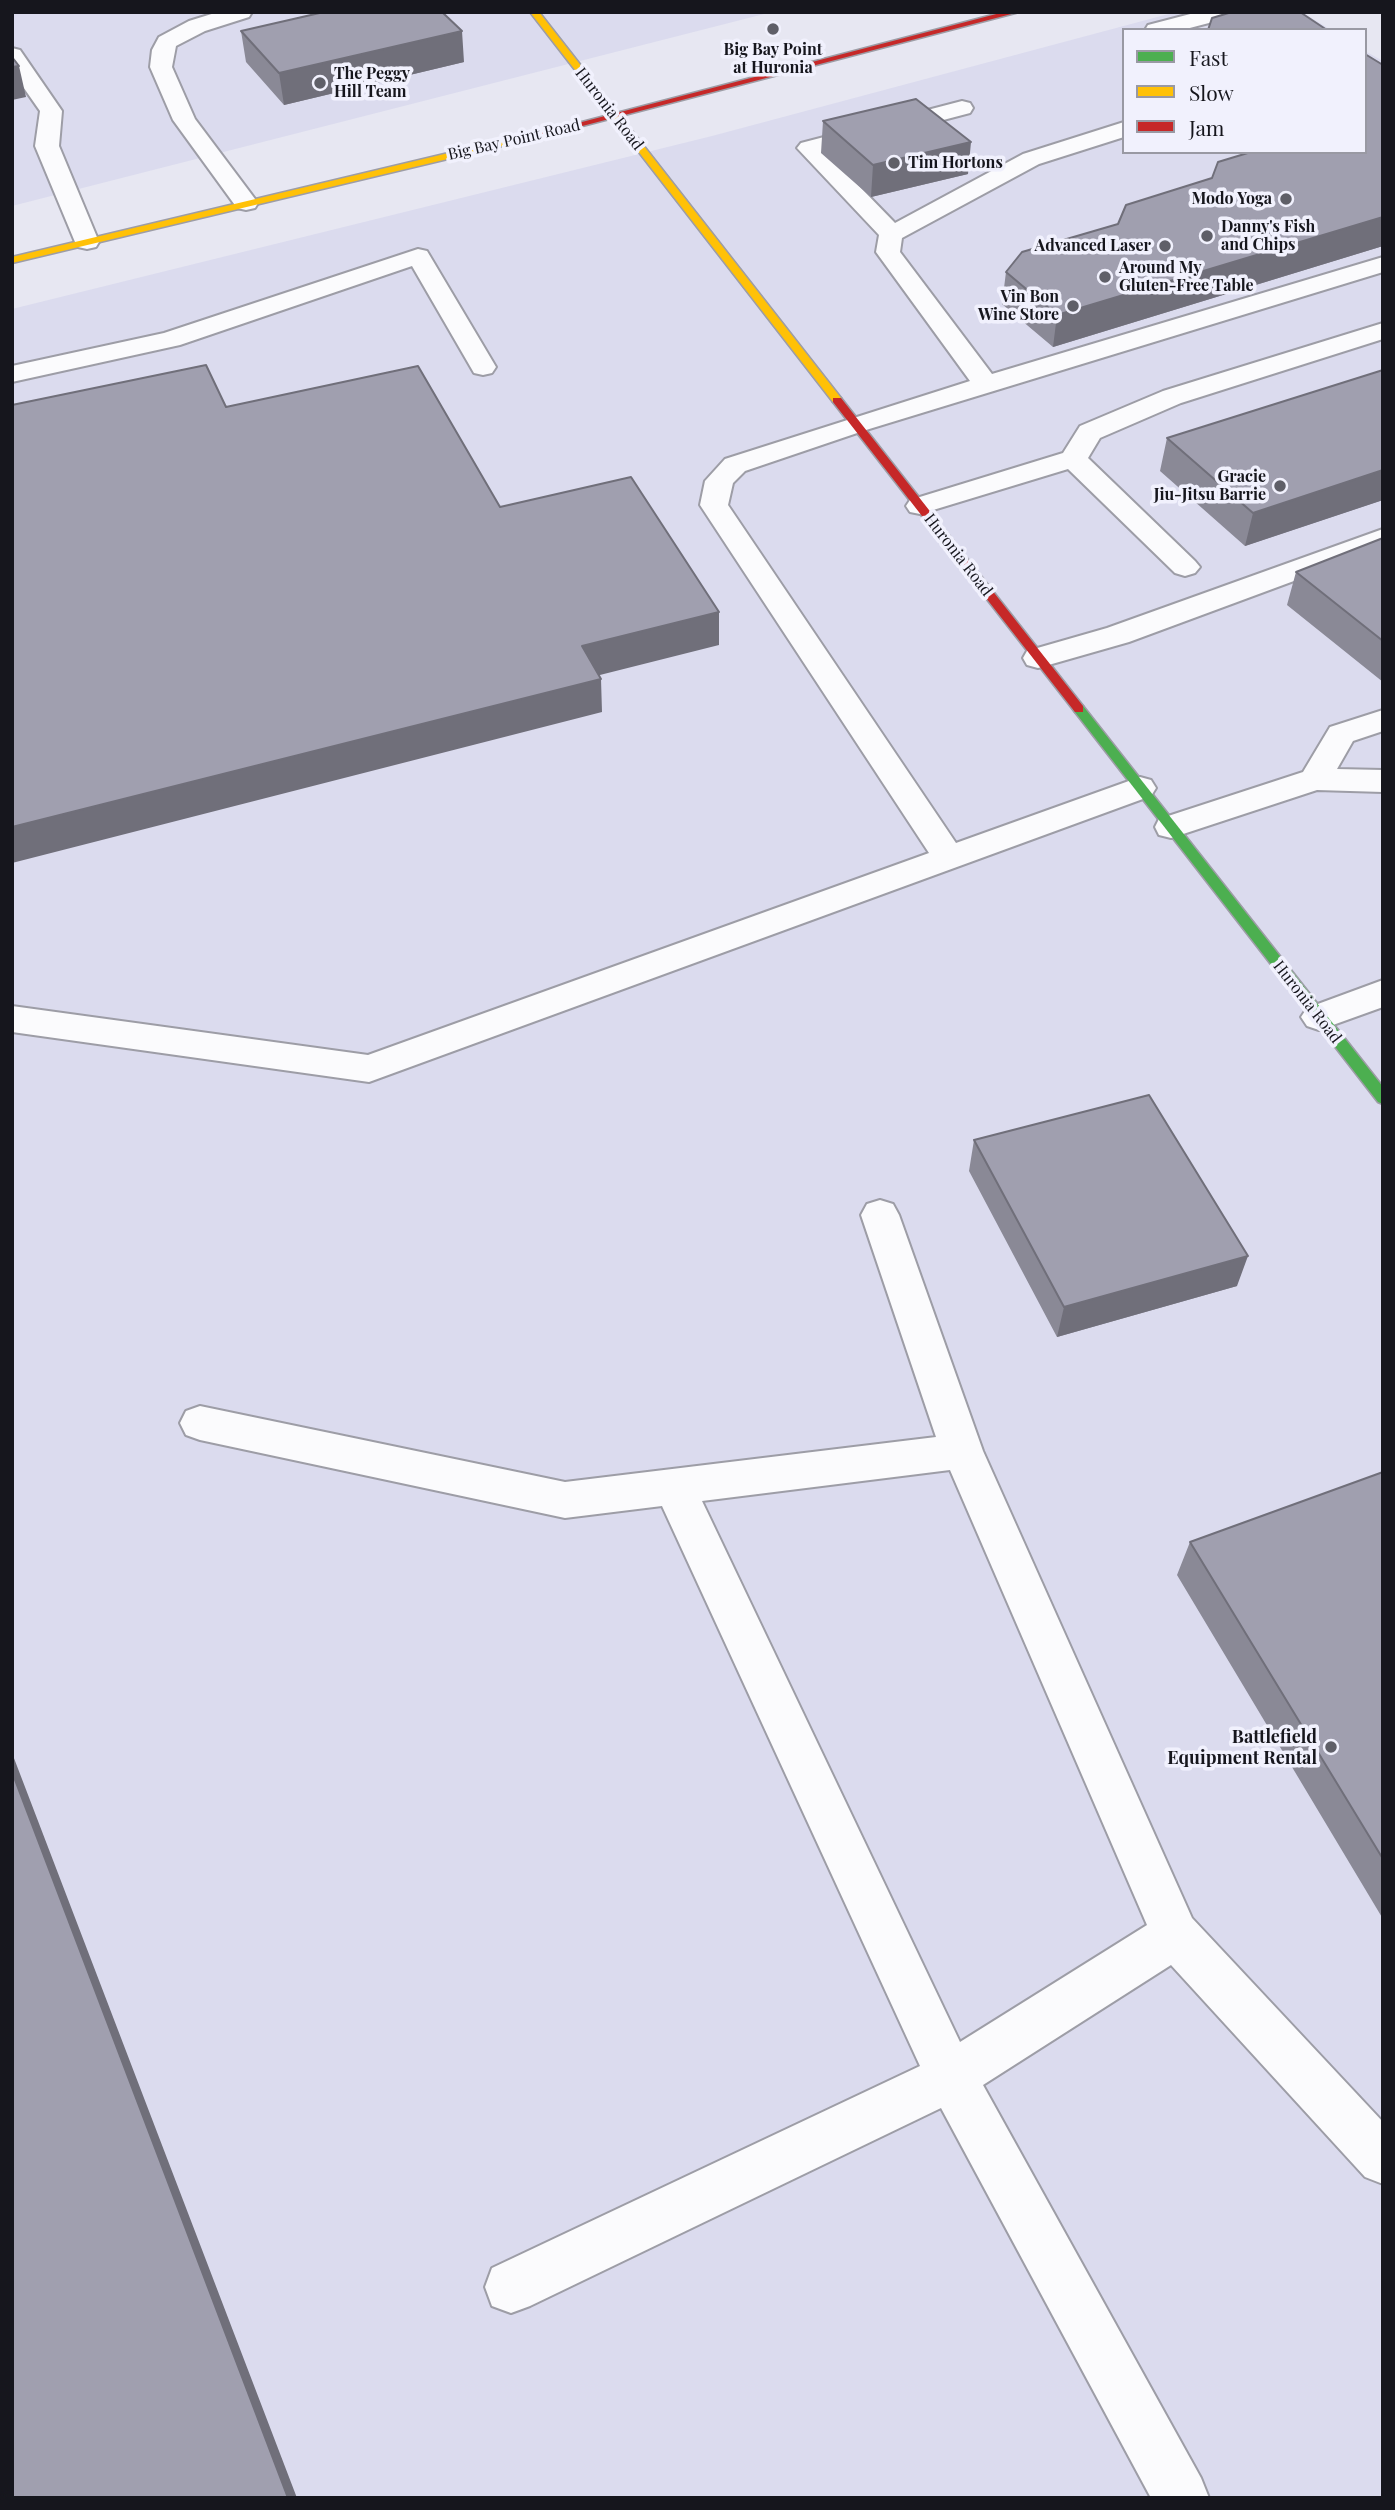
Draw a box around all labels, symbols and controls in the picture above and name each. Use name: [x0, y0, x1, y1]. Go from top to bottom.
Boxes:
marker: Big Bay Point at Huronia: [765, 21, 781, 37]
legend: [1122, 28, 1367, 154]
place label: Big Bay Point at Huronia: [724, 40, 822, 78]
text: Fast: [1189, 43, 1228, 71]
place label: The Peggy Hill Team: [334, 64, 410, 102]
street label: Huronia Road: [571, 64, 647, 154]
marker: The Peggy Hill Team: [312, 75, 328, 91]
text: Slow: [1189, 78, 1234, 106]
text: Jam: [1189, 113, 1225, 141]
street label: Big Bay Point Road: [446, 115, 582, 165]
place label: Tim Hortons: [908, 153, 1003, 173]
marker: Tim Hortons: [886, 155, 902, 171]
place label: Modo Yoga: [1191, 189, 1272, 209]
marker: Modo Yoga: [1278, 191, 1294, 207]
place label: Danny's Fish and Chips: [1221, 217, 1315, 255]
marker: Danny's Fish and Chips: [1199, 228, 1215, 244]
place label: Advanced Laser: [1035, 236, 1151, 256]
marker: Advanced Laser: [1157, 238, 1173, 254]
place label: Around My Gluten-Free Table: [1119, 258, 1254, 296]
marker: Around My Gluten-Free Table: [1097, 269, 1113, 285]
place label: Vin Bon Wine Store: [978, 287, 1059, 325]
marker: Vin Bon Wine Store: [1065, 298, 1081, 314]
place label: Gracie Jiu-Jitsu Barrie: [1154, 467, 1266, 505]
marker: Gracie Jiu-Jitsu Barrie: [1272, 478, 1288, 494]
street label: Huronia Road: [920, 510, 996, 600]
street label: Huronia Road: [1269, 957, 1345, 1047]
place label: Battlefield Equipment Rental: [1167, 1726, 1317, 1768]
marker: Battlefield Equipment Rental: [1323, 1739, 1339, 1755]

